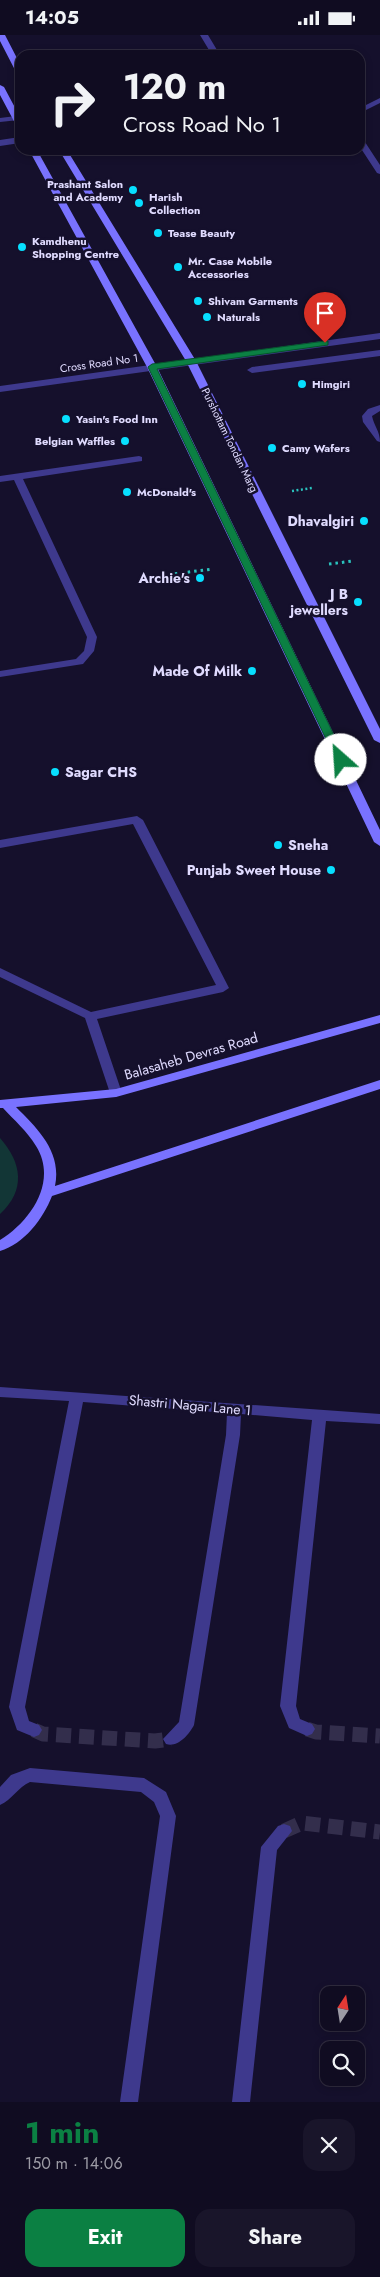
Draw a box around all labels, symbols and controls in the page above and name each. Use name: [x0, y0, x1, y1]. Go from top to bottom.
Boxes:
text: 14:05: [25, 4, 79, 31]
text: 120 m: [123, 62, 226, 112]
icon: right: [40, 70, 105, 135]
text: Cross Road No 1: [123, 108, 281, 140]
place label: Prashant Salon and Academy: [47, 176, 123, 205]
marker: Prashant Salon and Academy: [127, 184, 139, 196]
place label: Harish Collection: [149, 189, 200, 218]
marker: Harish Collection: [133, 197, 145, 209]
place label: Tease Beauty: [168, 225, 235, 241]
marker: Tease Beauty: [152, 227, 164, 239]
place label: Kamdhenu Shopping Centre: [32, 233, 119, 262]
marker: Kamdhenu Shopping Centre: [16, 241, 28, 253]
place label: Mr. Case Mobile Accessories: [187, 253, 272, 282]
marker: Mr. Case Mobile Accessories: [172, 261, 184, 273]
pin: [304, 292, 346, 343]
place label: Shivam Garments: [208, 293, 298, 309]
marker: Shivam Garments: [192, 295, 204, 307]
icon: arrive: [311, 299, 339, 327]
place label: Naturals: [217, 309, 260, 325]
marker: Naturals: [201, 311, 213, 323]
street label: Cross Road No 1: [59, 350, 139, 376]
place label: Himgiri: [312, 376, 350, 392]
marker: Himgiri: [296, 378, 308, 390]
street label: Purshottam Tondan Marg: [198, 385, 262, 495]
place label: Yasin's Food Inn: [75, 411, 158, 427]
marker: Yasin's Food Inn: [60, 413, 72, 425]
place label: Belgian Waffles: [35, 433, 115, 449]
marker: Belgian Waffles: [119, 435, 131, 447]
place label: Camy Wafers: [282, 440, 350, 456]
marker: Camy Wafers: [266, 442, 278, 454]
place label: McDonald's: [137, 484, 196, 500]
marker: McDonald's: [121, 486, 133, 498]
place label: Dhavalgiri: [288, 511, 354, 531]
marker: Dhavalgiri: [358, 515, 370, 527]
place label: Archie's: [138, 568, 191, 588]
marker: Archie's: [194, 572, 206, 584]
place label: J B jewellers: [288, 584, 349, 620]
marker: J B jewellers: [352, 596, 364, 608]
place label: Made Of Milk: [152, 661, 242, 681]
marker: Made Of Milk: [246, 665, 258, 677]
position arrow: [314, 733, 366, 785]
place label: Sagar CHS: [65, 762, 137, 782]
marker: Sagar CHS: [49, 766, 61, 778]
place label: Sneha: [288, 835, 328, 855]
marker: Sneha: [272, 839, 284, 851]
place label: Punjab Sweet House: [187, 860, 321, 880]
marker: Punjab Sweet House: [325, 864, 337, 876]
street label: Balasaheb Devras Road: [122, 1027, 260, 1085]
street label: Shastri Nagar Lane 1: [128, 1390, 252, 1420]
north arrow: [320, 1986, 365, 2031]
map controls: [320, 1986, 365, 2086]
button: search: [320, 2041, 365, 2086]
text: 1 min: [25, 2111, 99, 2154]
button: close: [303, 2119, 355, 2171]
text: 150 m · 14:06: [25, 2152, 123, 2175]
button: Exit: [25, 2209, 185, 2267]
button: Share: [195, 2209, 355, 2267]

